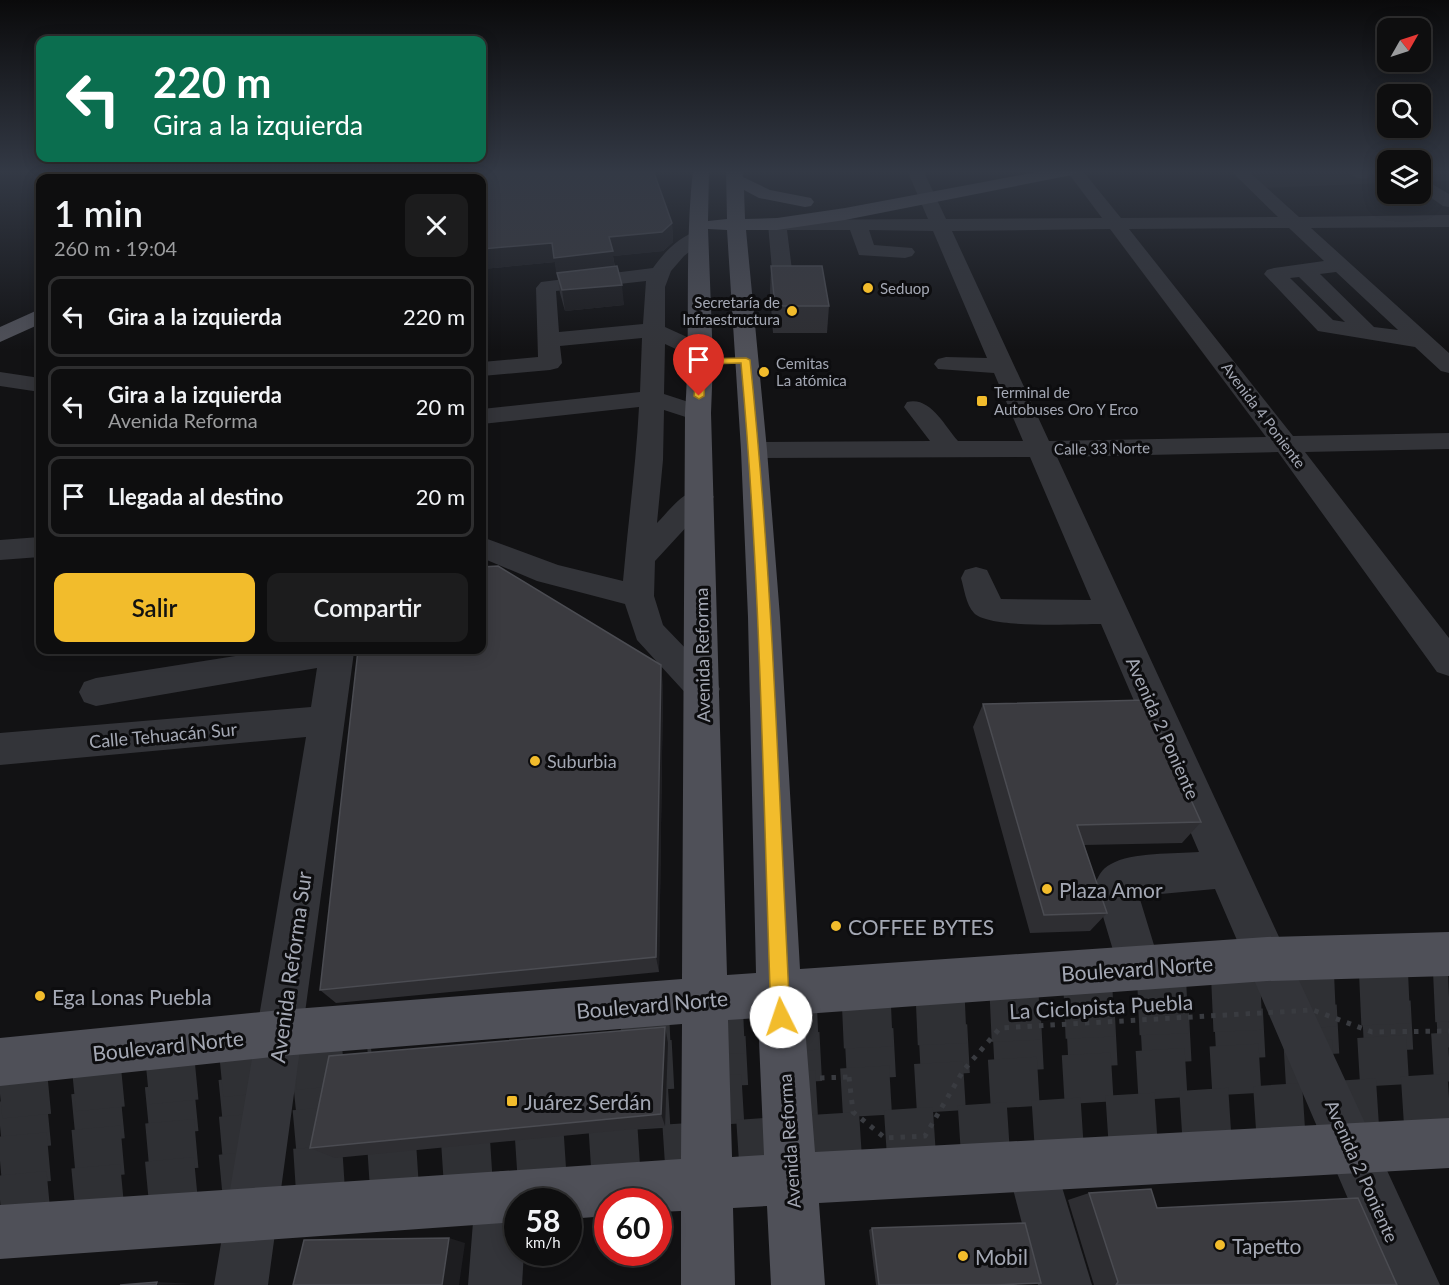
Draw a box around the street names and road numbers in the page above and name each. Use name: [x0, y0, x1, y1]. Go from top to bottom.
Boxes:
street label: Avenida 4 Poniente: [1218, 359, 1310, 471]
street label: Calle 33 Norte: [1054, 438, 1150, 458]
street label: Avenida Reforma: [690, 587, 714, 723]
street label: Avenida 2 Poniente: [1122, 654, 1204, 802]
street label: Calle Tehuacán Sur: [88, 718, 238, 752]
street label: Avenida Reforma Sur: [264, 869, 316, 1064]
street label: Boulevard Norte: [1060, 950, 1214, 986]
street label: Boulevard Norte: [575, 985, 729, 1023]
street label: La Ciclopista Puebla: [1008, 989, 1194, 1023]
street label: Boulevard Norte: [91, 1025, 245, 1065]
street label: Avenida Reforma: [773, 1073, 805, 1209]
street label: Avenida 2 Poniente: [1321, 1097, 1403, 1245]

